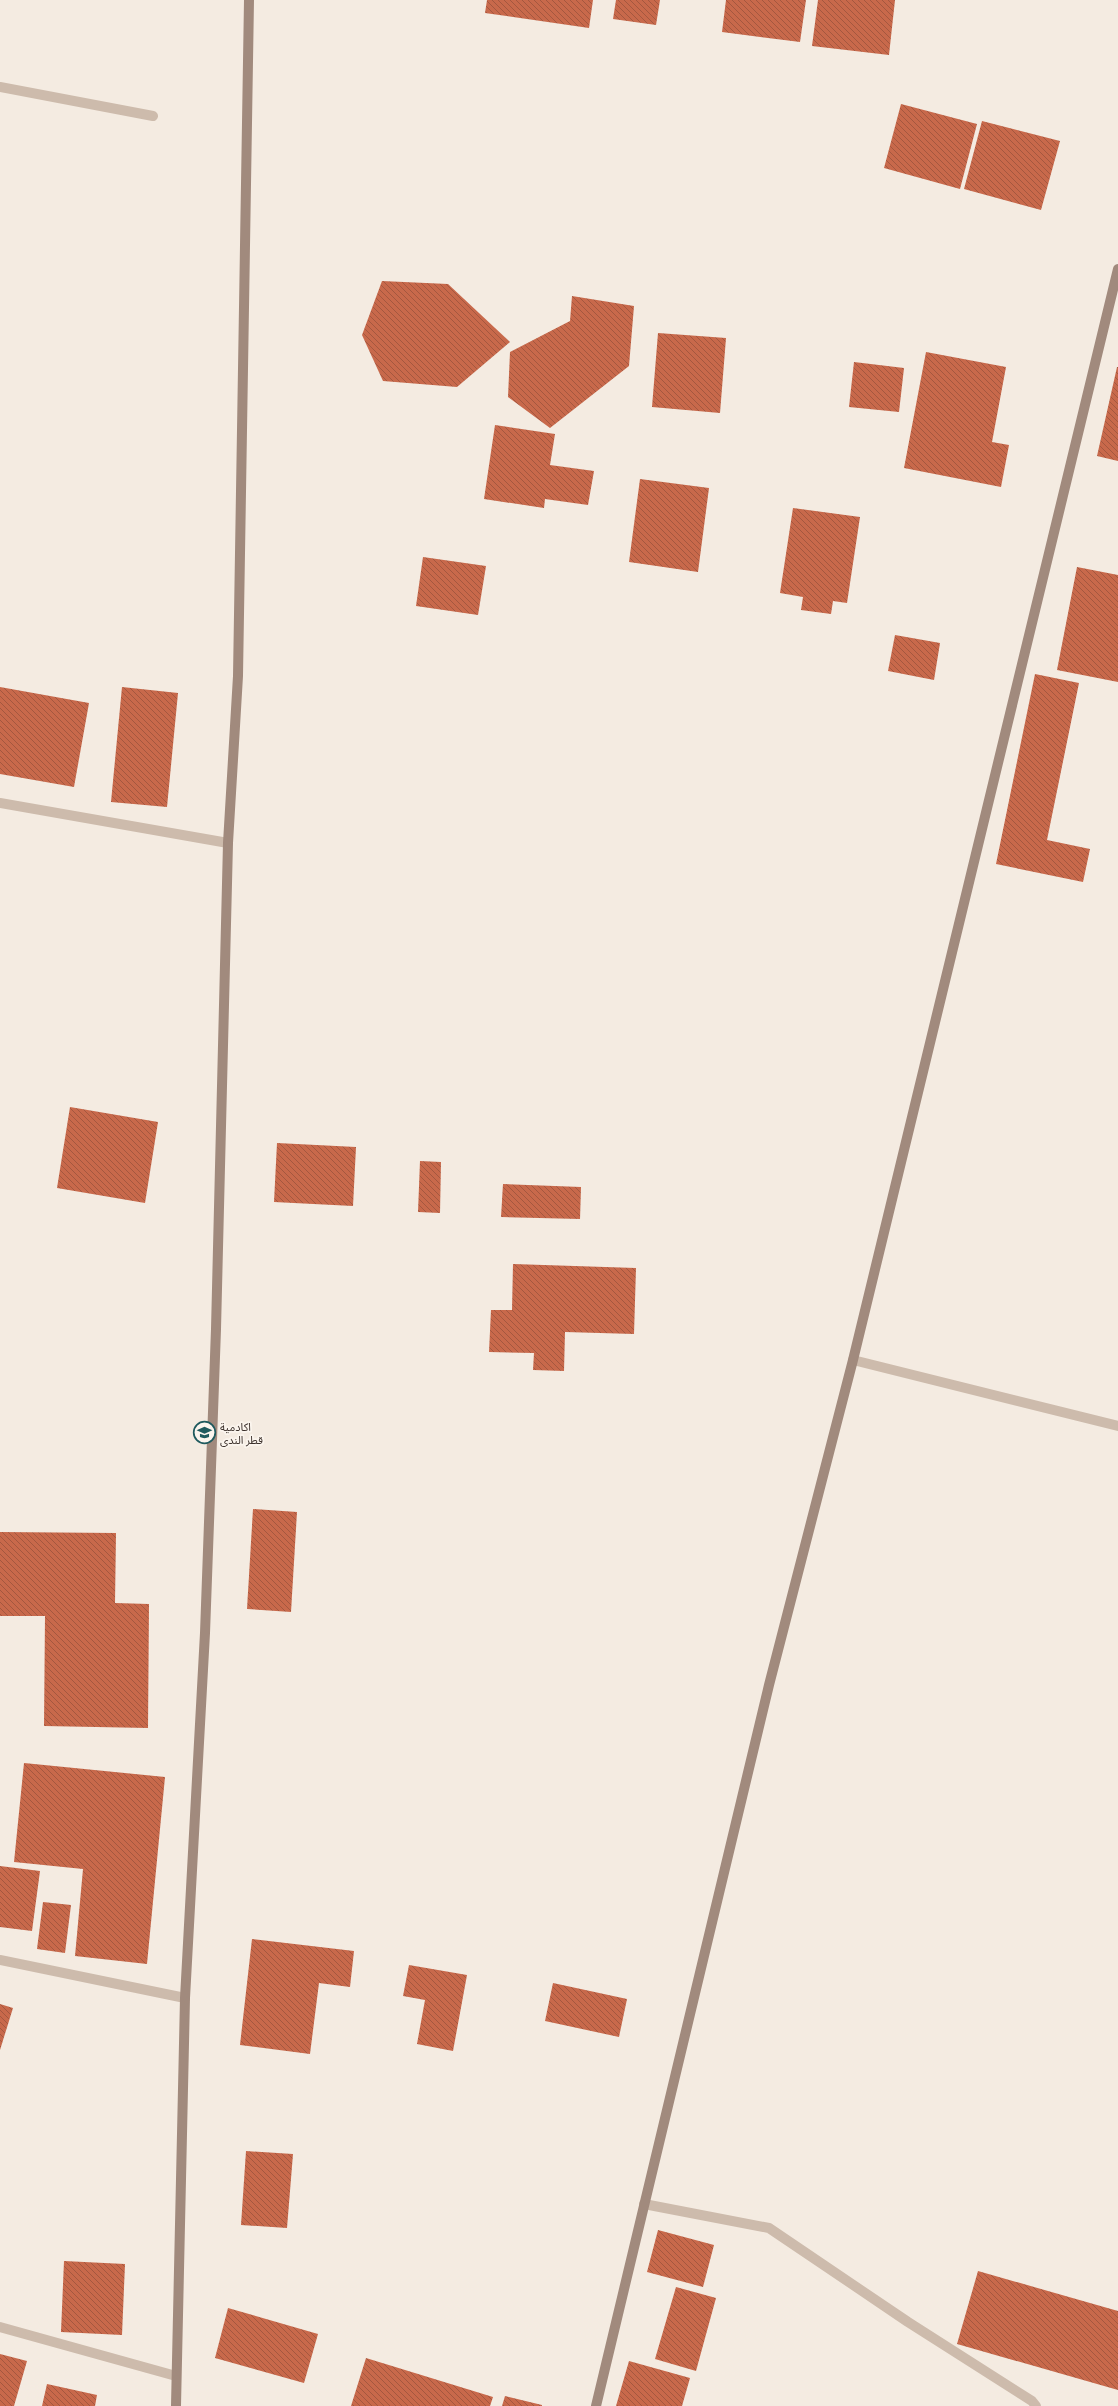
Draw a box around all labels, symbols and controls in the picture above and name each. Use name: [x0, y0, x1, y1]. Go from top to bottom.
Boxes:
school or university icon: اكادمية قطر الندى: [192, 1420, 218, 1446]
place label: اكادمية قطر الندى: [220, 1421, 263, 1447]

